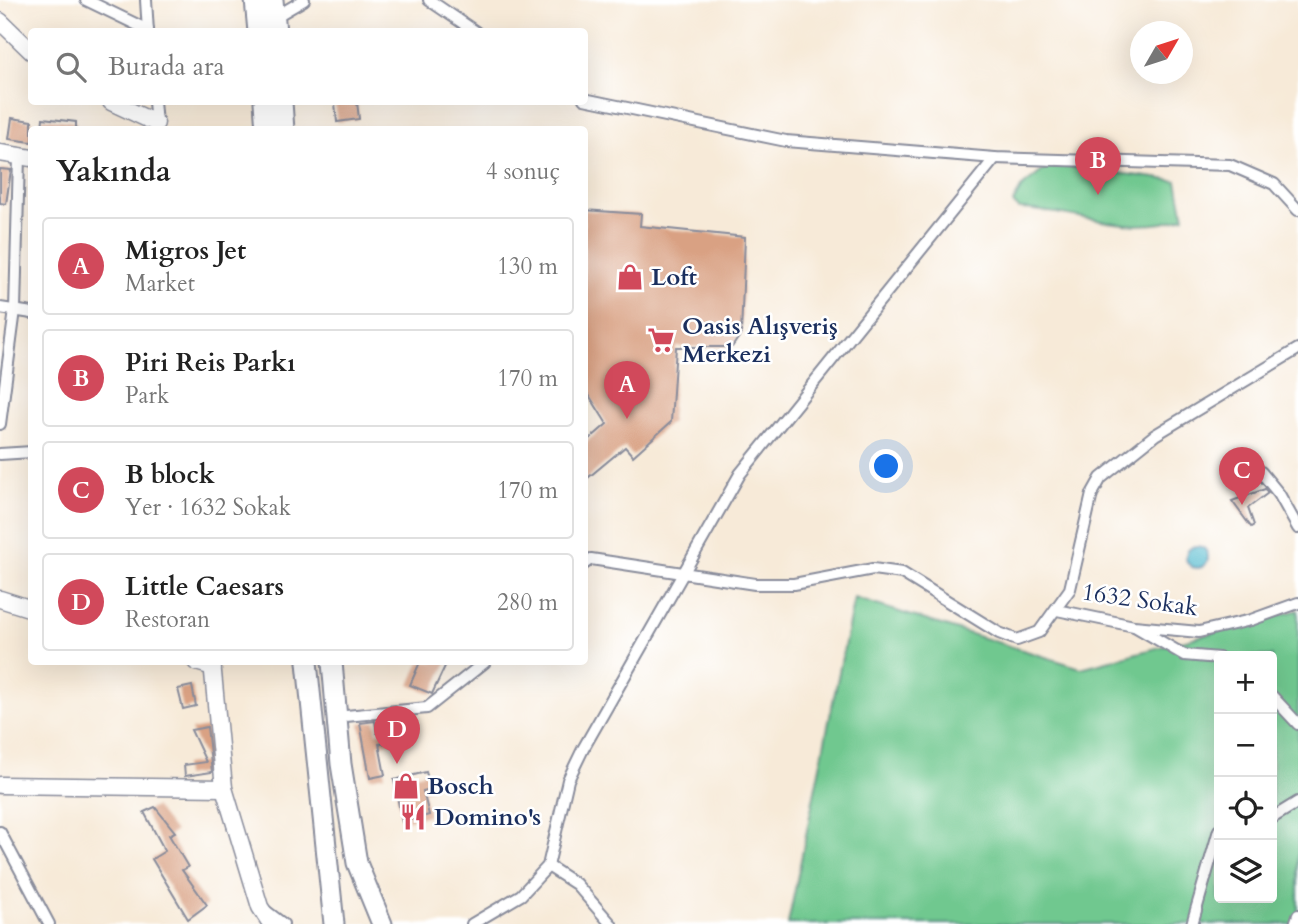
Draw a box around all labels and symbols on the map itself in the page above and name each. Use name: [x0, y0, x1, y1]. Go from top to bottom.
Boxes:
north arrow: [1130, 21, 1193, 84]
pin: B: [1075, 137, 1121, 195]
place label: Loft: [651, 261, 697, 294]
shop icon: Loft: [615, 262, 645, 292]
place label: Oasis Alışveriş Merkezi: [682, 310, 838, 371]
supermarket icon: Oasis Alışveriş Merkezi: [646, 325, 676, 355]
pin: A: [604, 361, 650, 419]
pin: C: [1219, 447, 1265, 505]
your location: [869, 449, 903, 483]
street label: 1632 Sokak: [1080, 576, 1200, 624]
pin: D: [374, 706, 420, 764]
place label: Bosch: [427, 770, 494, 803]
shop icon: Bosch: [391, 771, 421, 801]
place label: Domino's: [434, 801, 541, 834]
restaurant icon: Domino's: [398, 802, 428, 832]

